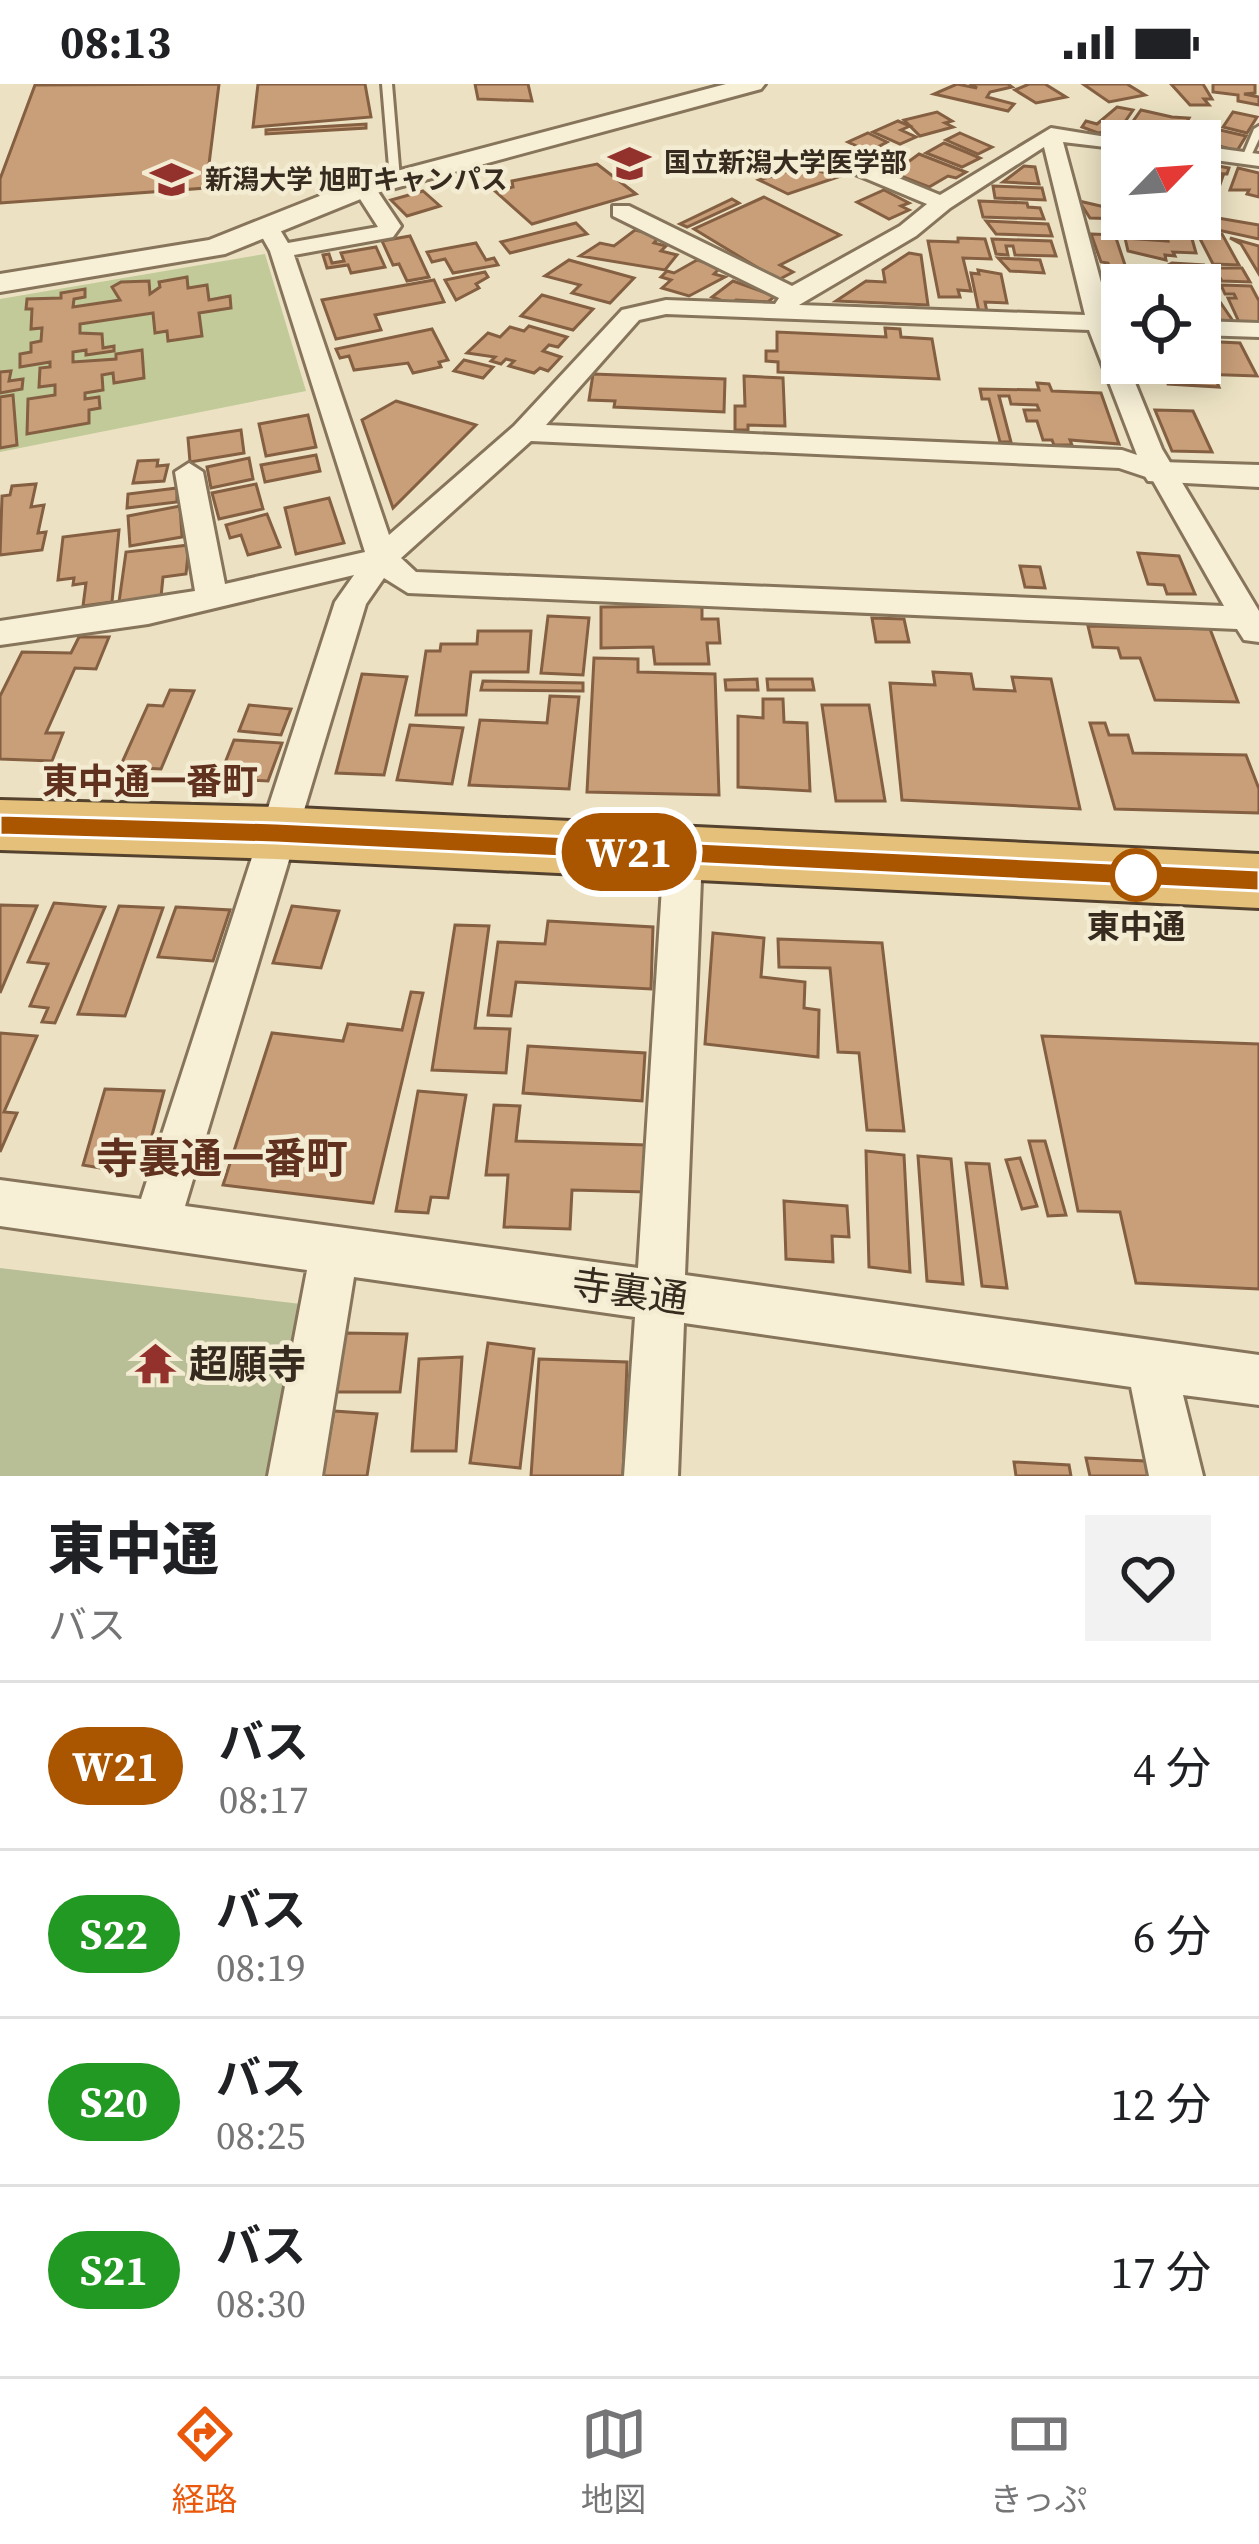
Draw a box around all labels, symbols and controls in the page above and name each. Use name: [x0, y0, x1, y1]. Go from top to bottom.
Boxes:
text: 08:13: [60, 11, 171, 73]
north arrow: [1101, 120, 1221, 240]
map controls: [1101, 120, 1221, 384]
school or university icon: 国立新潟大学医学部: [607, 140, 653, 186]
place label: 国立新潟大学医学部: [664, 144, 907, 181]
school or university icon: 新潟大学 旭町キャンパス: [148, 157, 194, 203]
place label: 新潟大学 旭町キャンパス: [205, 161, 508, 198]
button: locate: [1101, 264, 1221, 384]
district label: 東中通一番町: [42, 757, 258, 806]
line badge: W21: [560, 813, 698, 891]
text: W21: [586, 823, 672, 881]
marker: 東中通: [1111, 850, 1161, 900]
place label: 東中通: [1087, 904, 1186, 949]
district label: 寺裏通一番町: [96, 1129, 348, 1187]
street label: 寺裏通: [568, 1257, 692, 1326]
place label: 超願寺: [189, 1338, 306, 1391]
temple icon: 超願寺: [132, 1341, 178, 1387]
text: 東中通: [48, 1510, 219, 1588]
button: heart: [1085, 1515, 1211, 1641]
text: バス: [48, 1599, 126, 1652]
text: バス: [219, 1711, 309, 1773]
text: W21: [72, 1737, 159, 1795]
text: 4 分: [1133, 1737, 1211, 1799]
text: 08:17: [219, 1773, 308, 1826]
text: バス: [216, 1879, 306, 1941]
text: S22: [80, 1905, 148, 1963]
text: 6 分: [1133, 1905, 1211, 1967]
text: 08:19: [216, 1941, 306, 1994]
text: バス: [216, 2047, 306, 2109]
text: S20: [80, 2073, 148, 2131]
text: 12 分: [1111, 2073, 1211, 2135]
text: 08:25: [216, 2109, 306, 2162]
text: バス: [216, 2215, 306, 2277]
text: S21: [80, 2241, 148, 2299]
text: 17 分: [1111, 2241, 1211, 2303]
text: 08:30: [216, 2277, 306, 2330]
tab: 経路: [172, 2401, 238, 2522]
tab: 地図: [581, 2401, 647, 2522]
tab: きっぷ: [990, 2401, 1087, 2522]

